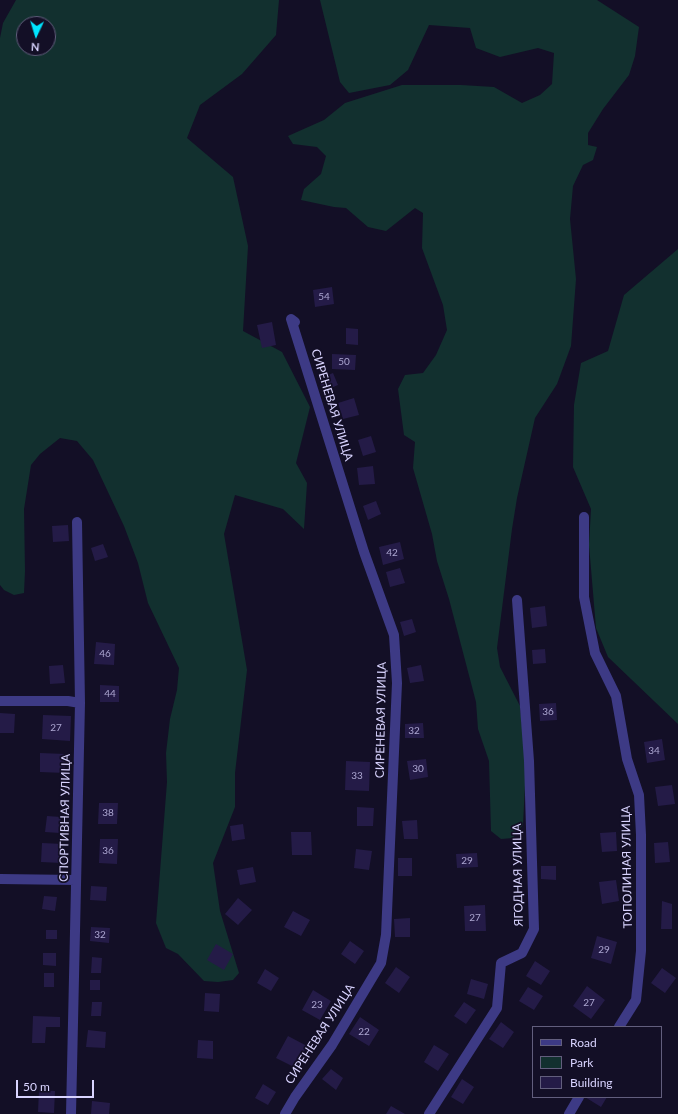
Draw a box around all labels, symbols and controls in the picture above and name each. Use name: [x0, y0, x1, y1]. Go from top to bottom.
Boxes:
north arrow: [16, 16, 56, 56]
text: N: [31, 41, 40, 54]
house number: 54: [318, 291, 330, 303]
street label: СИРЕНЕВАЯ УЛИЦА: [308, 347, 356, 463]
house number: 50: [338, 356, 350, 368]
house number: 42: [386, 547, 398, 559]
house number: 46: [99, 648, 111, 660]
street label: СИРЕНЕВАЯ УЛИЦА: [373, 662, 389, 778]
house number: 44: [104, 688, 116, 700]
house number: 36: [542, 706, 554, 718]
house number: 27: [50, 722, 62, 734]
house number: 32: [408, 725, 420, 737]
house number: 34: [648, 745, 660, 757]
street label: СПОРТИВНАЯ УЛИЦА: [57, 754, 73, 882]
house number: 30: [412, 763, 424, 775]
house number: 33: [351, 770, 363, 782]
street label: ТОПОЛИНАЯ УЛИЦА: [619, 805, 635, 929]
house number: 38: [102, 807, 114, 819]
street label: ЯГОДНАЯ УЛИЦА: [510, 823, 526, 927]
house number: 36: [102, 845, 114, 857]
house number: 29: [461, 855, 473, 867]
house number: 27: [469, 912, 481, 924]
house number: 32: [94, 929, 106, 941]
house number: 29: [598, 944, 610, 956]
street label: СИРЕНЕВАЯ УЛИЦА: [282, 981, 358, 1087]
house number: 27: [583, 997, 595, 1009]
house number: 23: [311, 999, 323, 1011]
house number: 22: [358, 1026, 370, 1038]
legend: [532, 1026, 662, 1098]
text: Road: [570, 1035, 597, 1050]
text: Park: [570, 1055, 593, 1070]
scale bar: [18, 1072, 96, 1098]
text: Building: [570, 1075, 613, 1090]
text: 50 m: [23, 1079, 50, 1094]

